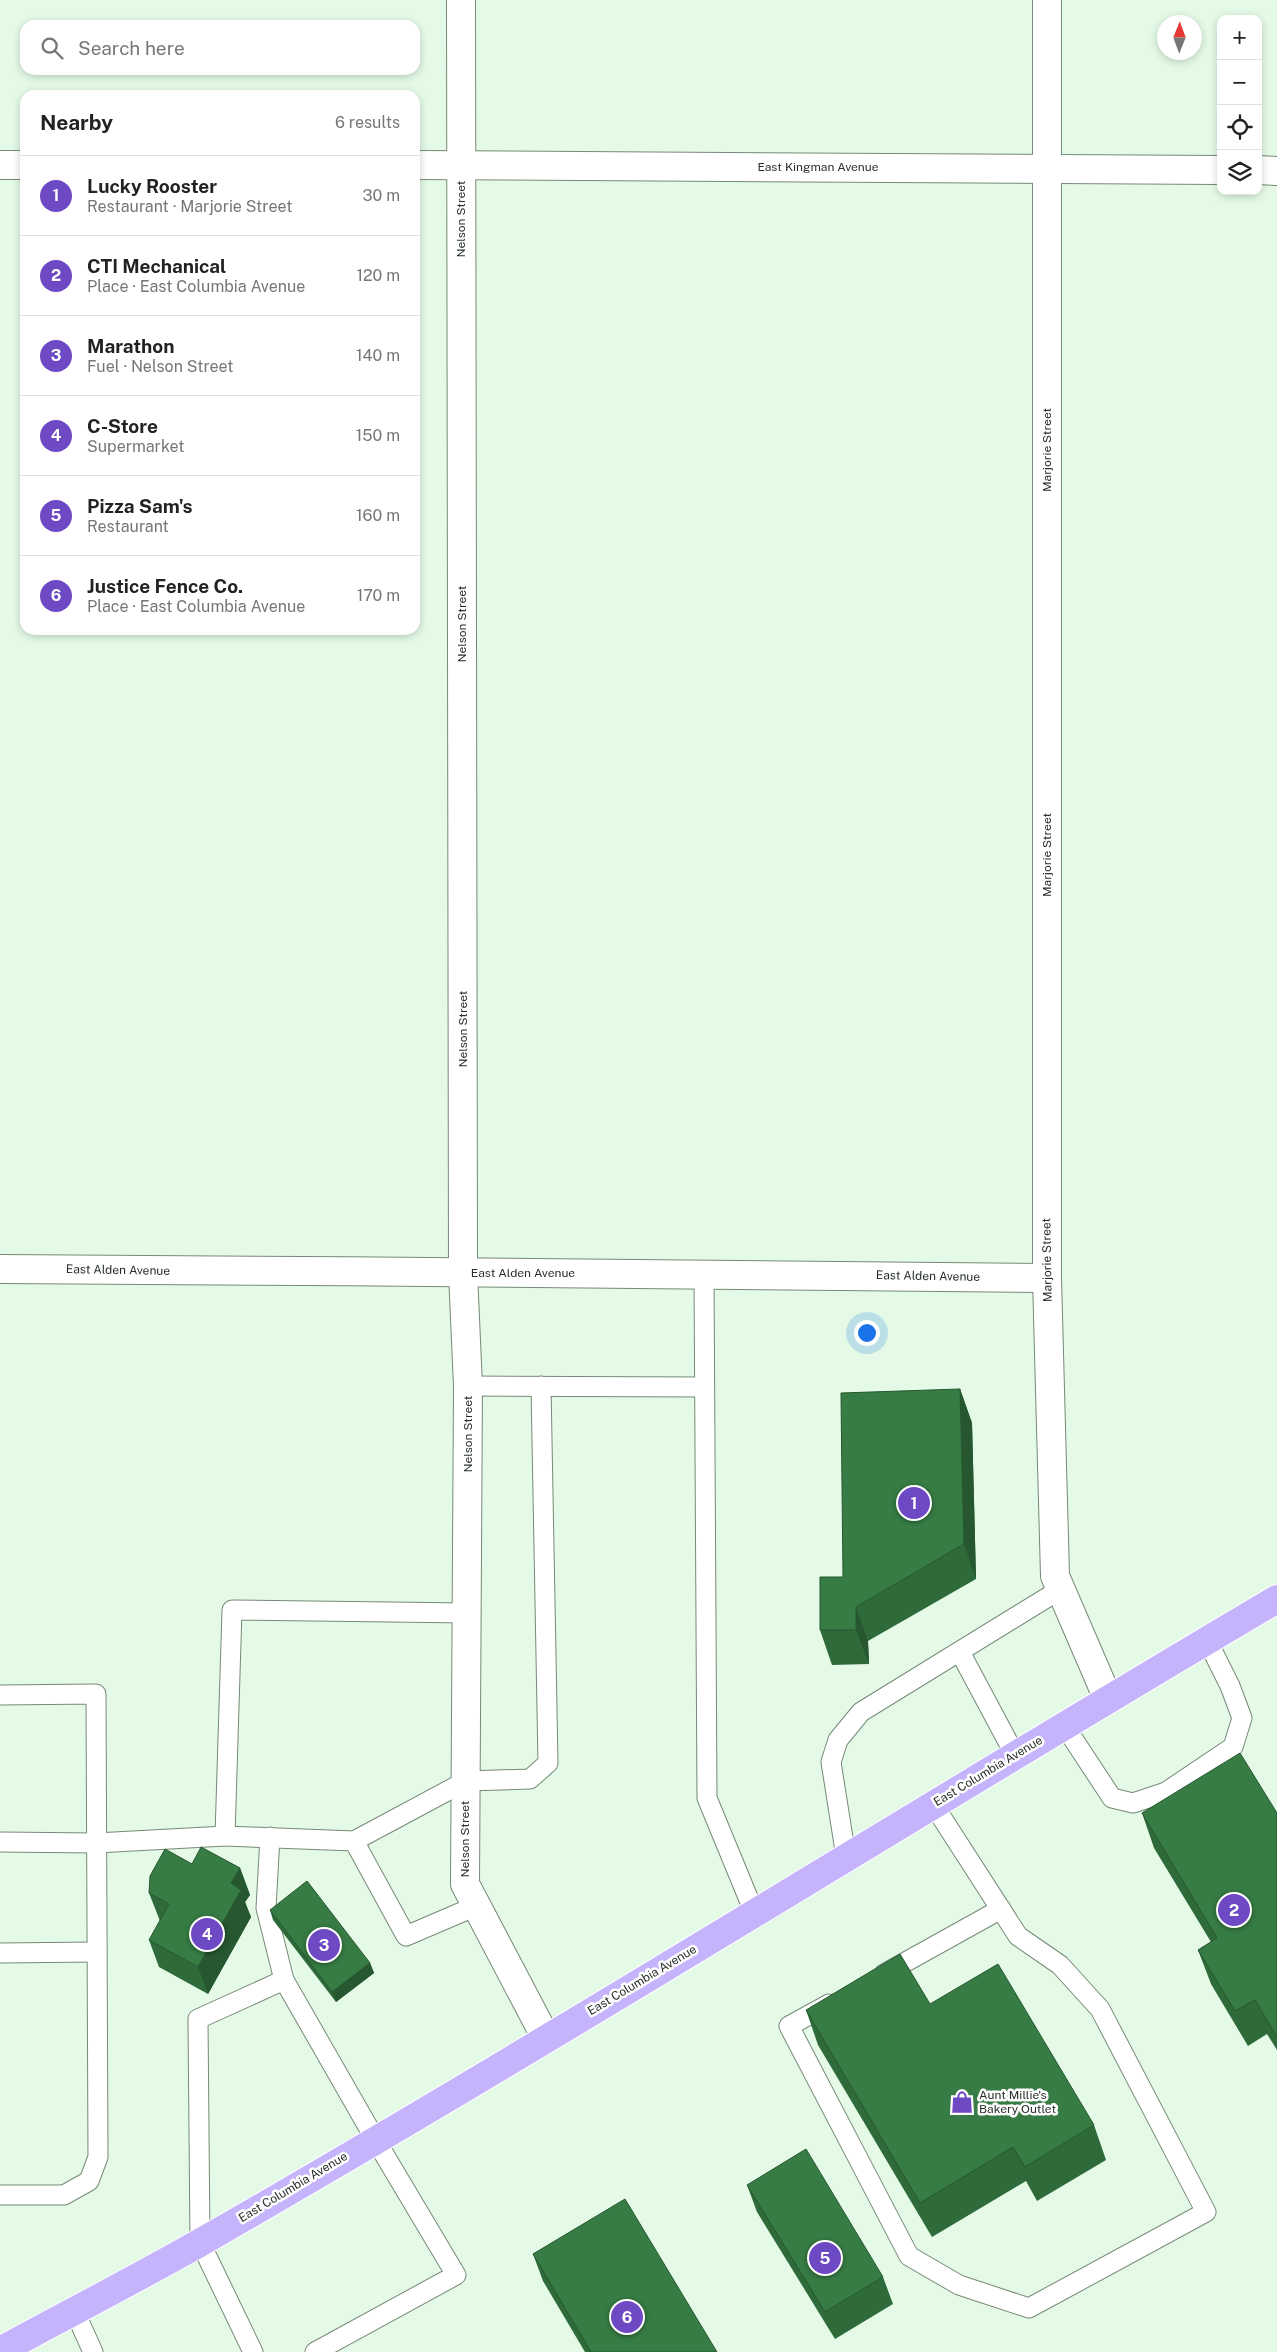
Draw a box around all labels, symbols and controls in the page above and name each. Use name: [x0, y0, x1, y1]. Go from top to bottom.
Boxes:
north arrow: [1157, 15, 1202, 60]
map controls: [1217, 15, 1262, 195]
button: +: [1217, 15, 1262, 60]
search box: [20, 20, 420, 75]
icon: search: [38, 34, 66, 62]
text: Search here: [78, 37, 185, 59]
button: −: [1217, 60, 1262, 105]
button: locate: [1217, 105, 1262, 150]
text: Nearby: [40, 110, 113, 135]
text: 6 results: [335, 113, 400, 132]
button: layers: [1217, 150, 1262, 195]
street label: East Kingman Avenue: [757, 160, 879, 174]
text: Lucky Rooster: [87, 175, 217, 197]
street label: Nelson Street: [454, 180, 468, 257]
text: 1: [53, 186, 59, 205]
text: 30 m: [363, 186, 400, 205]
text: Restaurant · Marjorie Street: [87, 197, 292, 216]
text: CTI Mechanical: [87, 255, 226, 277]
text: 2: [51, 266, 61, 285]
text: 120 m: [356, 266, 400, 285]
text: Place · East Columbia Avenue: [87, 277, 305, 296]
text: Marathon: [87, 335, 175, 357]
text: 3: [51, 346, 61, 365]
text: 140 m: [356, 346, 400, 365]
text: Fuel · Nelson Street: [87, 357, 234, 376]
street label: Marjorie Street: [1040, 408, 1054, 492]
text: C-Store: [87, 415, 158, 437]
text: 4: [51, 426, 61, 445]
text: 150 m: [356, 426, 400, 445]
text: Supermarket: [87, 437, 184, 456]
text: Pizza Sam's: [87, 495, 192, 517]
text: 5: [51, 506, 61, 525]
text: 160 m: [356, 506, 400, 525]
text: Restaurant: [87, 517, 169, 536]
text: Justice Fence Co.: [87, 575, 243, 597]
street label: Nelson Street: [455, 585, 469, 662]
text: 6: [51, 586, 61, 605]
text: 170 m: [357, 586, 400, 605]
text: Place · East Columbia Avenue: [87, 597, 305, 616]
street label: Marjorie Street: [1040, 813, 1054, 897]
street label: Nelson Street: [456, 990, 470, 1067]
street label: Marjorie Street: [1039, 1217, 1055, 1302]
street label: East Alden Avenue: [66, 1262, 170, 1278]
street label: East Alden Avenue: [471, 1266, 575, 1280]
street label: East Alden Avenue: [876, 1268, 980, 1284]
your location: [854, 1320, 880, 1346]
street label: Nelson Street: [461, 1395, 475, 1472]
pin: 1: [898, 1484, 930, 1522]
street label: East Columbia Avenue: [931, 1733, 1045, 1809]
street label: Nelson Street: [458, 1800, 472, 1877]
pin: 2: [1218, 1891, 1250, 1929]
pin: 4: [191, 1915, 223, 1953]
pin: 3: [308, 1926, 340, 1964]
street label: East Columbia Avenue: [585, 1942, 699, 2018]
place label: Aunt Millie's Bakery Outlet: [979, 2088, 1056, 2116]
shop icon: Aunt Millie's Bakery Outlet: [949, 2089, 975, 2115]
street label: East Columbia Avenue: [236, 2149, 350, 2225]
pin: 5: [809, 2239, 841, 2277]
pin: 6: [611, 2298, 643, 2336]

